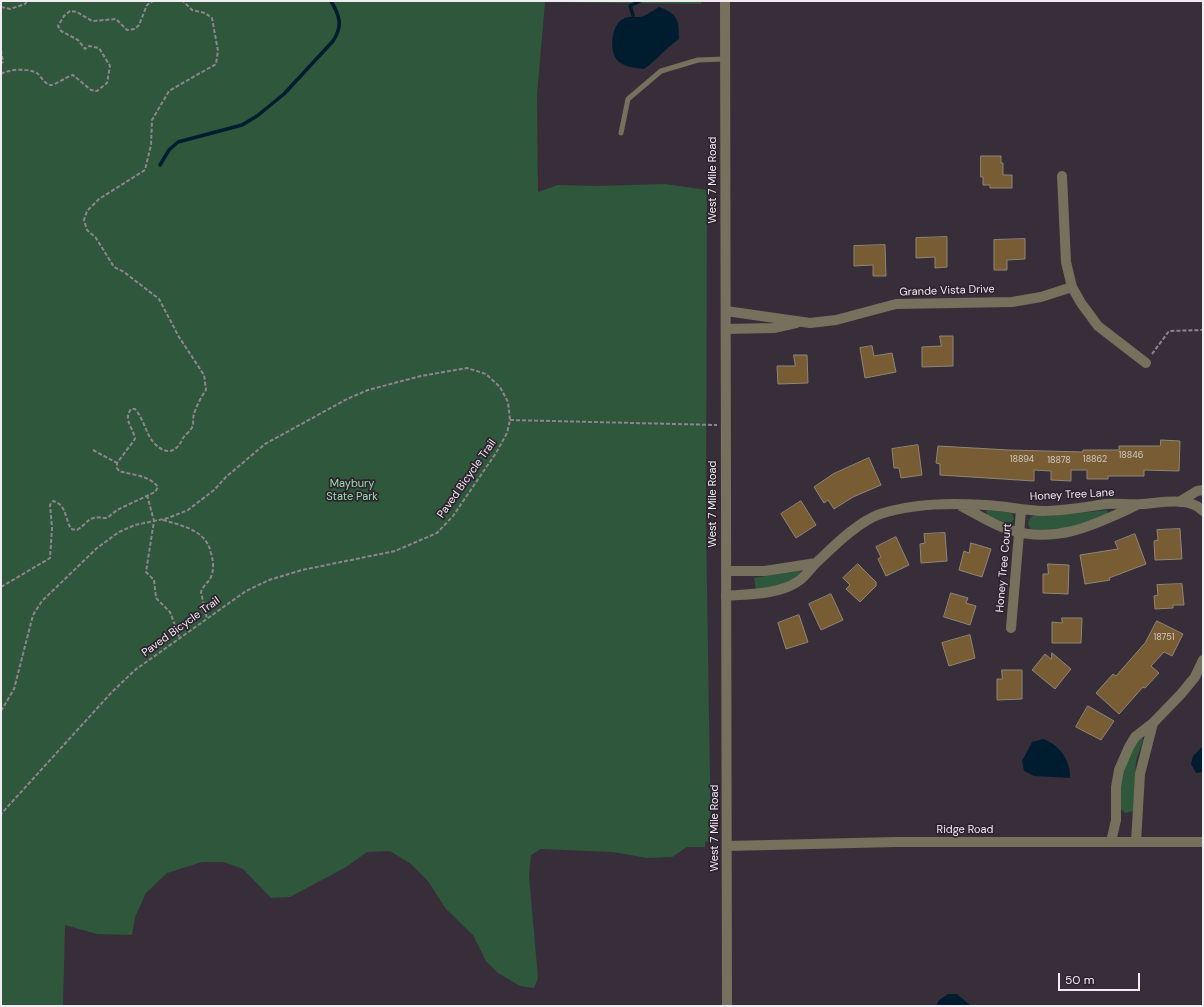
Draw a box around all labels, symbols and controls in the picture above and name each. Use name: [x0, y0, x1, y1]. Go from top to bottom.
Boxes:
street label: West 7 Mile Road: [706, 137, 720, 223]
street label: Grande Vista Drive: [899, 283, 995, 299]
street label: Paved Bicycle Trail: [435, 437, 499, 521]
house number: 18846: [1119, 451, 1143, 461]
house number: 18894: [1010, 455, 1034, 465]
house number: 18862: [1083, 455, 1107, 465]
house number: 18878: [1047, 456, 1071, 466]
street label: West 7 Mile Road: [706, 461, 720, 547]
park label: Maybury State Park: [326, 477, 378, 503]
street label: Honey Tree Lane: [1029, 486, 1115, 504]
street label: Honey Tree Court: [994, 523, 1014, 613]
street label: Paved Bicycle Trail: [139, 594, 223, 660]
house number: 18751: [1154, 633, 1174, 643]
street label: West 7 Mile Road: [708, 785, 722, 871]
street label: Ridge Road: [937, 823, 993, 837]
scale bar: [1060, 965, 1142, 991]
text: 50 m: [1065, 972, 1094, 988]

